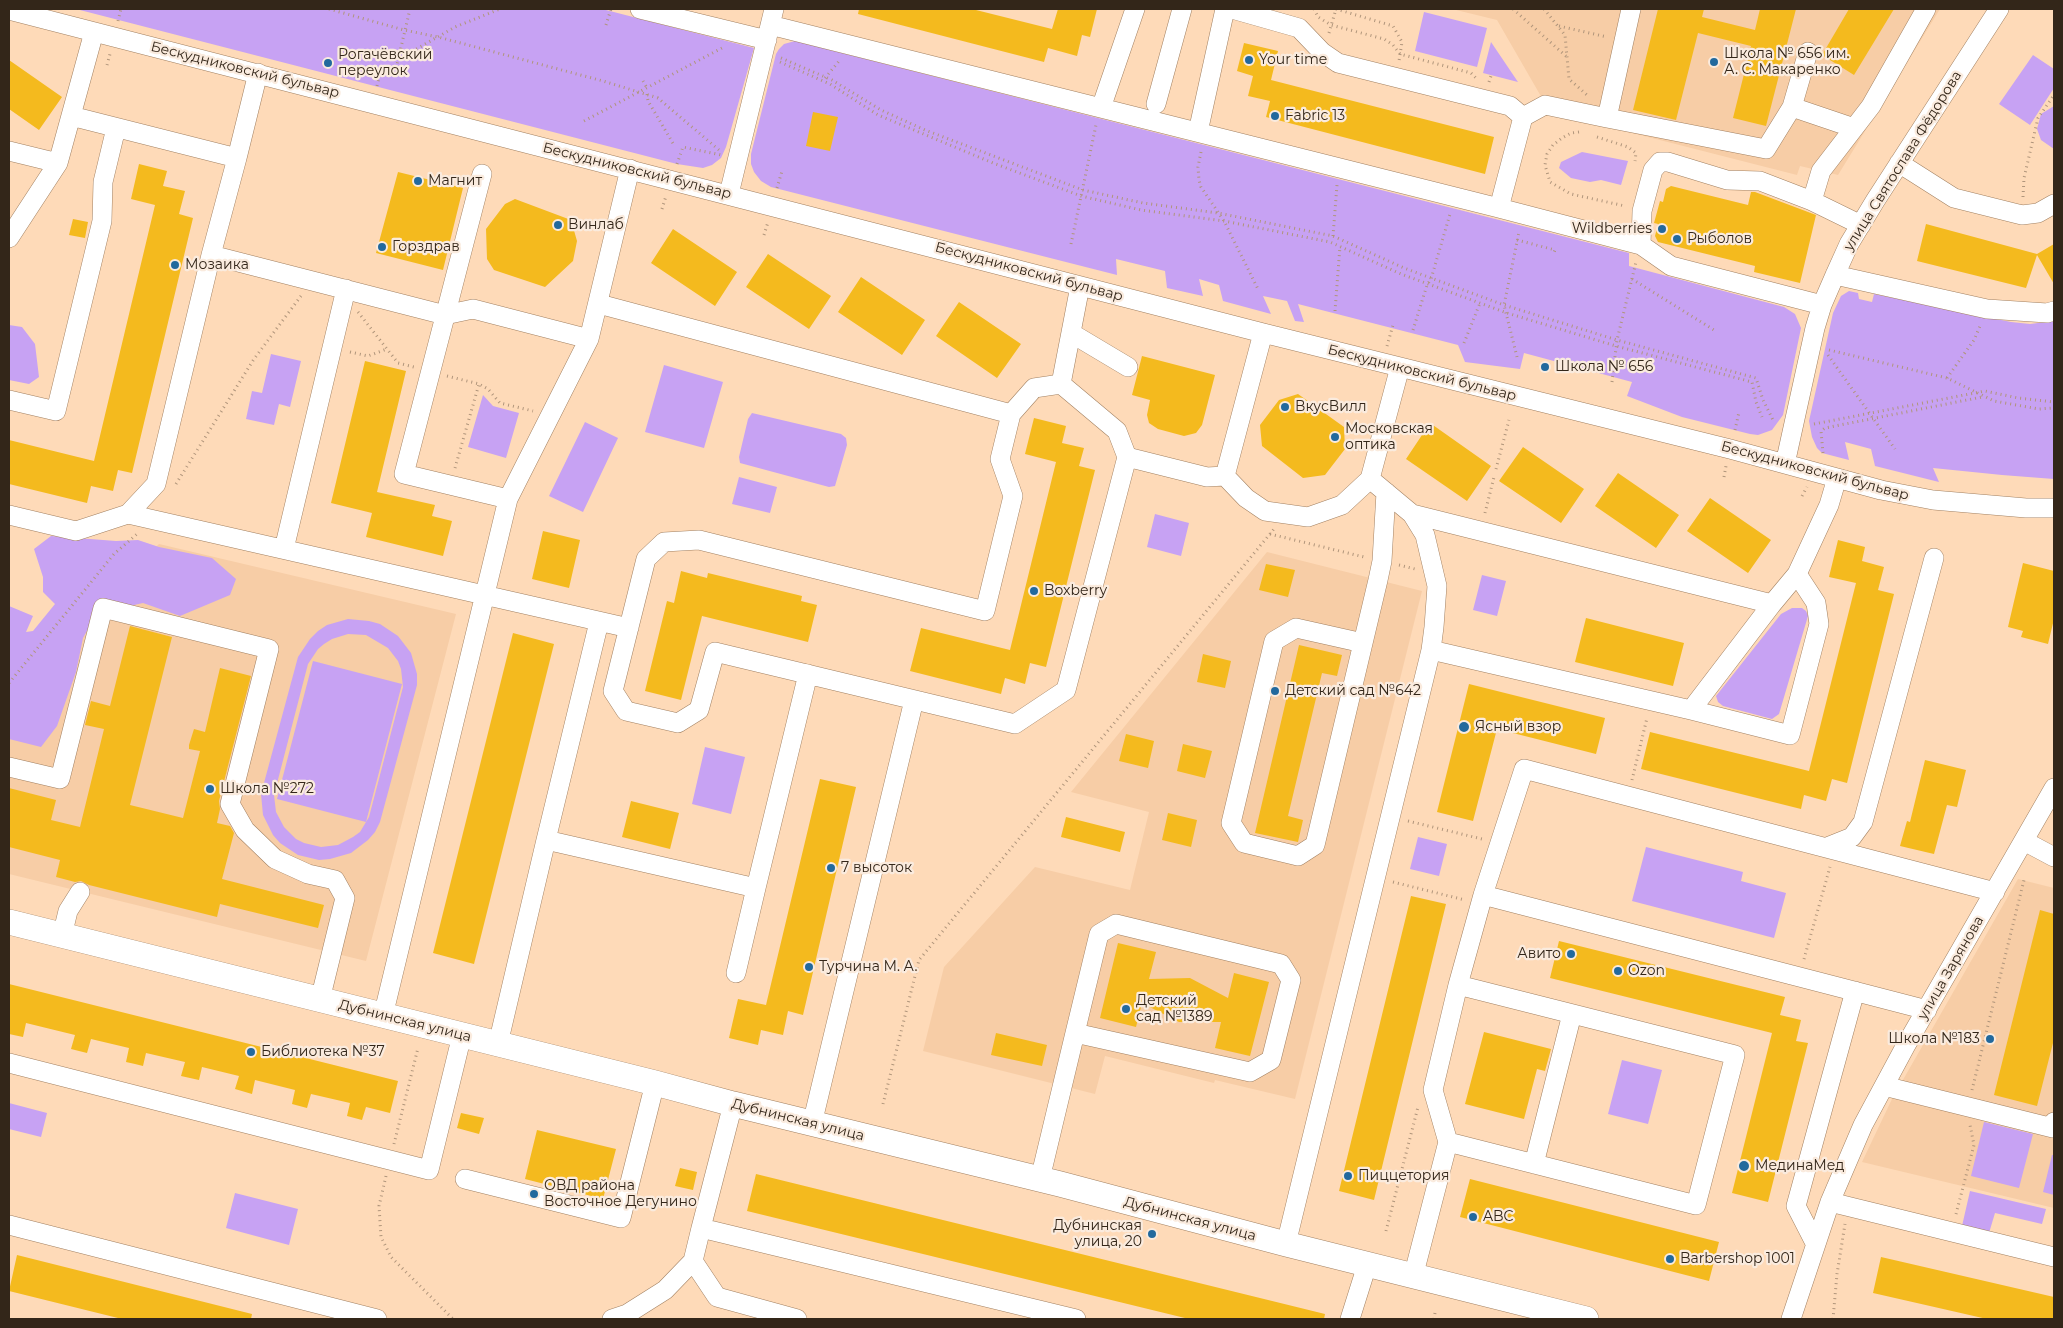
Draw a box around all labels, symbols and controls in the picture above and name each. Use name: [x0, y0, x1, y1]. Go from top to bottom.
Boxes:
street label: Бескудниковский бульвар: [149, 38, 341, 102]
place label: Школа № 656 им. А. С. Макаренко: [1724, 46, 1850, 78]
place label: Рогачёвский переулок: [338, 47, 432, 80]
place label: Your time: [1259, 52, 1327, 68]
marker: Your time: [1243, 54, 1255, 66]
marker: Школа № 656 им. А. С. Макаренко: [1708, 56, 1720, 68]
marker: Рогачёвский переулок: [322, 57, 334, 69]
street label: улица Святослава Фёдорова: [1840, 68, 1966, 254]
place label: Fabric 13: [1285, 108, 1345, 124]
marker: Fabric 13: [1269, 110, 1281, 122]
street label: Бескудниковский бульвар: [541, 139, 733, 203]
place label: Магнит: [428, 173, 482, 189]
marker: Магнит: [412, 175, 424, 187]
place label: Винлаб: [568, 217, 624, 233]
marker: Винлаб: [552, 219, 564, 231]
place label: Wildberries: [1572, 221, 1652, 237]
marker: Wildberries: [1656, 223, 1668, 235]
place label: Рыболов: [1687, 231, 1752, 247]
marker: Рыболов: [1671, 233, 1683, 245]
place label: Горздрав: [392, 239, 460, 255]
street label: Бескудниковский бульвар: [933, 239, 1125, 305]
marker: Горздрав: [376, 241, 388, 253]
place label: Мозаика: [185, 257, 249, 273]
marker: Мозаика: [169, 259, 181, 271]
street label: Бескудниковский бульвар: [1326, 341, 1518, 405]
place label: Школа № 656: [1555, 359, 1653, 375]
marker: Школа № 656: [1539, 361, 1551, 373]
place label: ВкусВилл: [1295, 399, 1367, 415]
marker: ВкусВилл: [1279, 401, 1291, 413]
place label: Московская оптика: [1345, 421, 1433, 454]
marker: Московская оптика: [1329, 431, 1341, 443]
street label: Бескудниковский бульвар: [1719, 438, 1911, 504]
place label: Boxberry: [1044, 583, 1107, 599]
marker: Boxberry: [1028, 585, 1040, 597]
place label: Детский сад №642: [1285, 683, 1421, 699]
marker: Детский сад №642: [1269, 685, 1281, 697]
place label: Ясный взор: [1475, 719, 1561, 735]
marker: Ясный взор: [1457, 720, 1471, 734]
place label: Школа №272: [220, 781, 314, 797]
marker: Школа №272: [204, 783, 216, 795]
place label: 7 высоток: [841, 860, 912, 876]
marker: 7 высоток: [825, 862, 837, 874]
street label: улица Зарянова: [1914, 913, 1988, 1023]
place label: Авито: [1517, 946, 1561, 962]
marker: Авито: [1565, 948, 1577, 960]
place label: Турчина М. А.: [819, 959, 917, 975]
marker: Турчина М. А.: [803, 961, 815, 973]
place label: Ozon: [1628, 963, 1665, 979]
marker: Ozon: [1612, 965, 1624, 977]
place label: Детский сад №1389: [1136, 993, 1212, 1026]
street label: Дубнинская улица: [337, 996, 473, 1046]
marker: Детский сад №1389: [1120, 1003, 1132, 1015]
place label: Школа №183: [1888, 1031, 1980, 1047]
marker: Школа №183: [1984, 1033, 1996, 1045]
place label: Библиотека №37: [261, 1044, 385, 1060]
marker: Библиотека №37: [245, 1046, 257, 1058]
street label: Дубнинская улица: [730, 1095, 866, 1145]
place label: МединаМед: [1755, 1158, 1844, 1174]
marker: МединаМед: [1737, 1159, 1751, 1173]
place label: Пиццетория: [1358, 1168, 1450, 1184]
marker: Пиццетория: [1342, 1170, 1354, 1182]
place label: ОВД района Восточное Дегунино: [544, 1178, 697, 1210]
marker: ОВД района Восточное Дегунино: [528, 1188, 540, 1200]
street label: Дубнинская улица: [1122, 1193, 1258, 1245]
place label: ABC: [1483, 1209, 1514, 1225]
marker: ABC: [1467, 1211, 1479, 1223]
place label: Дубнинская улица, 20: [1053, 1218, 1142, 1250]
marker: Дубнинская улица, 20: [1146, 1228, 1158, 1240]
place label: Barbershop 1001: [1680, 1251, 1795, 1267]
marker: Barbershop 1001: [1664, 1253, 1676, 1265]

